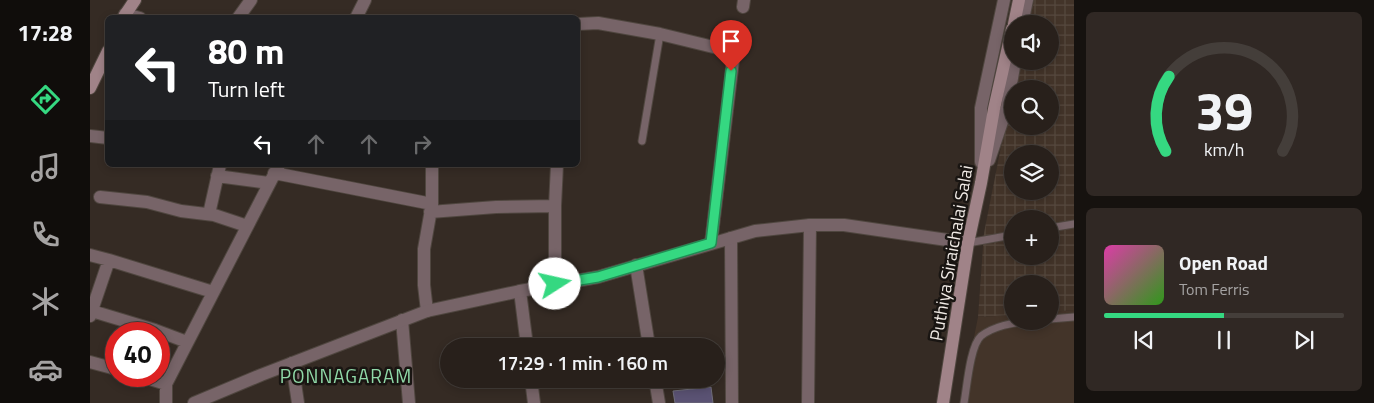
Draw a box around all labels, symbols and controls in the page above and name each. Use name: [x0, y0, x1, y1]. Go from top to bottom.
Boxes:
map controls: [1004, 15, 1059, 330]
button: sound: [1004, 15, 1059, 70]
text: 17:28: [18, 16, 72, 50]
pin: [710, 20, 752, 71]
text: 80 m: [208, 24, 284, 78]
icon: arrive: [717, 27, 745, 55]
icon: left: [125, 35, 190, 100]
text: 39: [1195, 71, 1253, 150]
text: Turn left: [208, 72, 285, 106]
button: search: [1004, 80, 1059, 135]
icon: directions: [28, 82, 63, 117]
icon: left: [249, 130, 277, 158]
icon: ahead: [302, 130, 330, 158]
icon: ahead: [355, 130, 383, 158]
icon: right: [408, 130, 436, 158]
text: km/h: [1204, 136, 1244, 163]
button: layers: [1004, 145, 1059, 200]
icon: music: [28, 150, 63, 185]
street label: Puthiya Siraichalai Salai: [922, 163, 980, 343]
button: +: [1004, 210, 1059, 265]
icon: phone: [28, 217, 63, 252]
text: Open Road: [1179, 248, 1268, 277]
position arrow: [528, 257, 580, 309]
button: −: [1004, 275, 1059, 330]
text: Tom Ferris: [1179, 277, 1250, 301]
icon: climate: [28, 284, 63, 319]
speed limit sign: 40: [105, 322, 170, 387]
icon: previous: [1130, 326, 1158, 354]
icon: pause: [1210, 326, 1238, 354]
icon: next: [1290, 326, 1318, 354]
text: 17:29 · 1 min · 160 m: [497, 348, 668, 377]
icon: car: [28, 352, 63, 387]
district label: PONNAGARAM: [280, 361, 412, 390]

